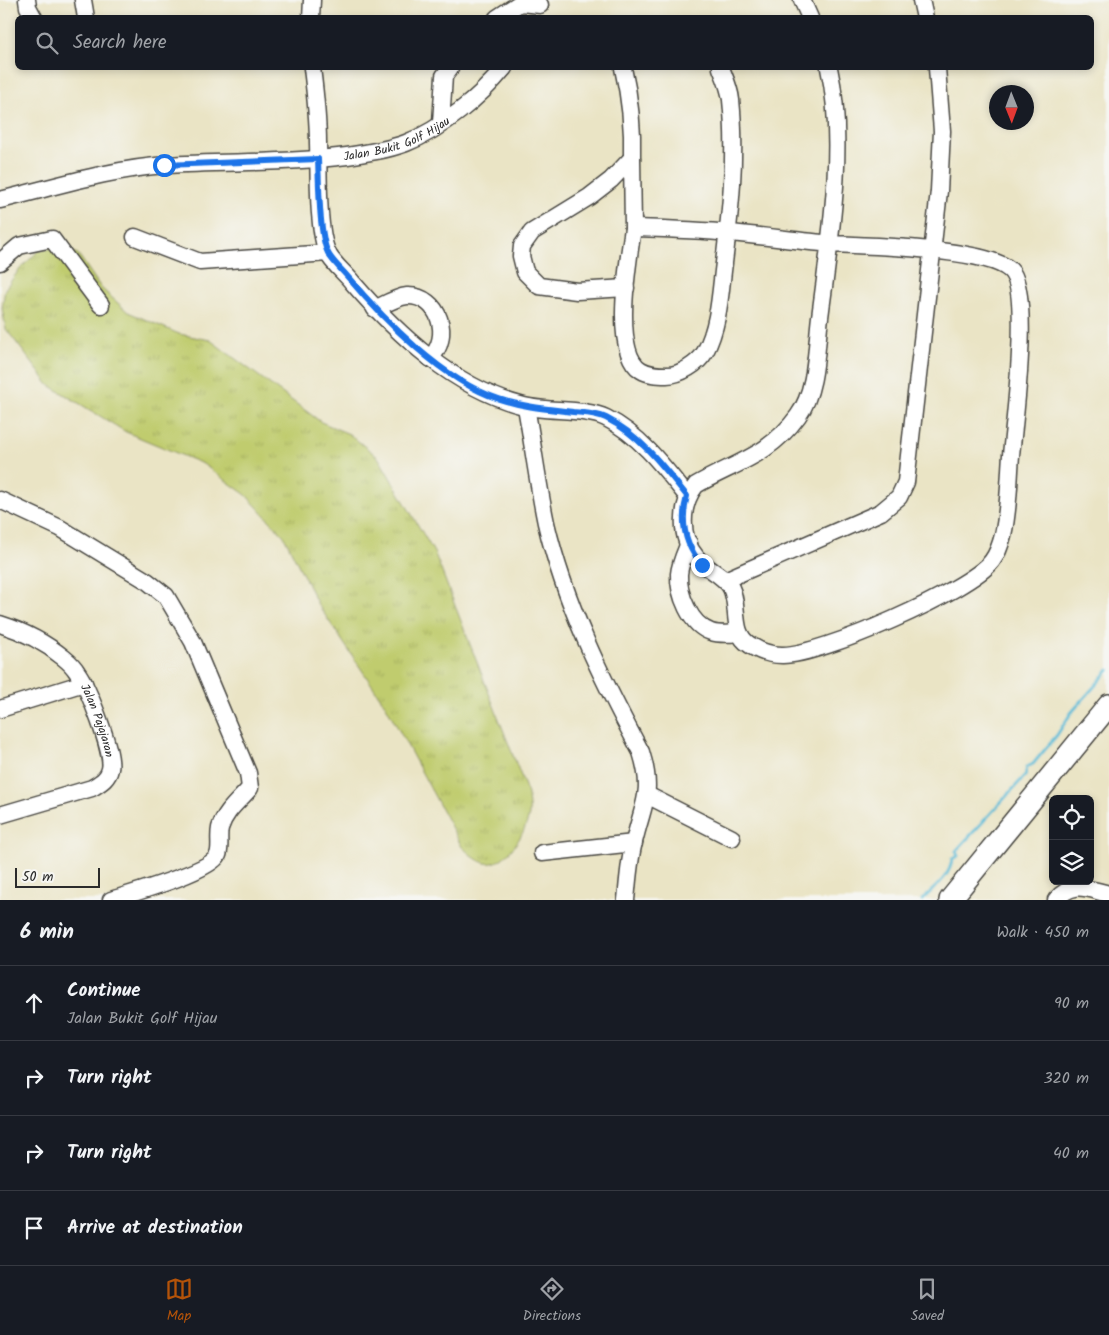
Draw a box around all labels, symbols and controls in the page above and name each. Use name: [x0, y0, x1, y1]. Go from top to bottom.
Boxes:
search box: [15, 15, 1094, 70]
text: Search here: [73, 28, 167, 58]
icon: search: [33, 29, 61, 57]
north arrow: [989, 85, 1034, 130]
street label: Jalan Bukit Golf Hijau: [342, 112, 454, 166]
route start: [153, 154, 176, 177]
route end: [691, 554, 714, 577]
street label: Jalan Pajajaran: [75, 681, 119, 759]
map controls: [1049, 795, 1094, 885]
button: locate: [1049, 795, 1094, 840]
button: layers: [1049, 840, 1094, 885]
scale bar: [15, 865, 100, 888]
text: 50 m: [22, 866, 53, 888]
text: 6 min: [20, 916, 74, 949]
text: Walk · 450 m: [996, 920, 1089, 945]
text: Continue: [67, 976, 140, 1006]
icon: ahead: [20, 989, 48, 1017]
text: 90 m: [1054, 991, 1089, 1016]
text: Jalan Bukit Golf Hijau: [67, 1006, 217, 1031]
text: Turn right: [67, 1063, 152, 1093]
icon: right: [20, 1064, 48, 1092]
text: 320 m: [1043, 1066, 1089, 1091]
text: Turn right: [67, 1138, 152, 1168]
icon: right: [20, 1139, 48, 1167]
text: 40 m: [1053, 1141, 1089, 1166]
text: Arrive at destination: [67, 1213, 243, 1243]
icon: arrive: [20, 1214, 48, 1242]
tab: Map: [165, 1275, 193, 1327]
tab: Directions: [523, 1275, 581, 1327]
tab: Saved: [911, 1275, 944, 1327]

